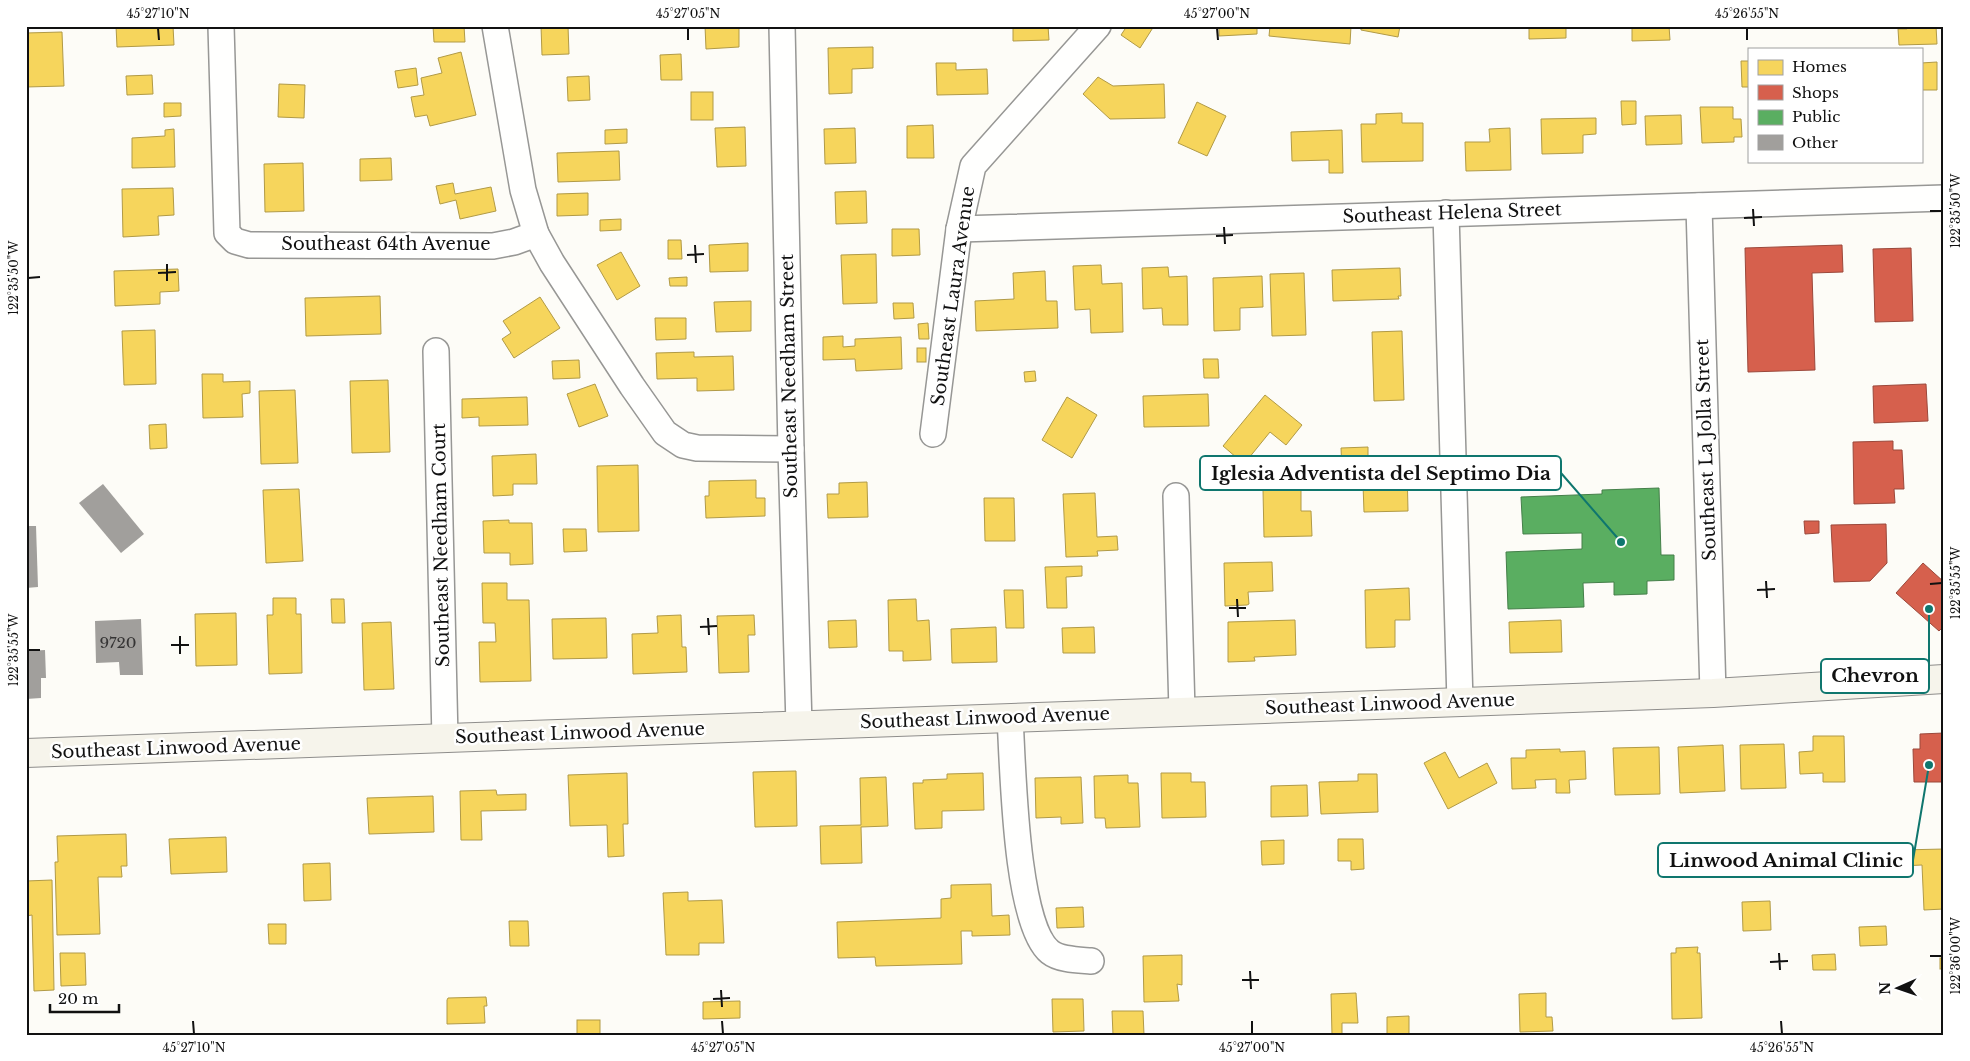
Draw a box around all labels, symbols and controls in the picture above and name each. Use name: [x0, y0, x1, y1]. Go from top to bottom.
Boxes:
text: 45°27'10"N: [126, 6, 190, 21]
text: 45°27'05"N: [656, 6, 720, 21]
text: 45°27'00"N: [1184, 6, 1250, 21]
text: 45°26'55"N: [1715, 6, 1779, 21]
legend: [1748, 48, 1922, 162]
text: Homes: [1792, 57, 1847, 76]
text: Shops: [1792, 83, 1839, 102]
text: Public: [1792, 107, 1840, 126]
text: Other: [1792, 133, 1839, 152]
text: 122°35'50"W: [1948, 173, 1963, 248]
street label: Southeast Laura Avenue: [927, 185, 979, 407]
street label: Southeast Helena Street: [1342, 198, 1562, 228]
street label: Southeast 64th Avenue: [281, 233, 491, 255]
text: 122°35'50"W: [6, 240, 21, 315]
street label: Southeast Needham Street: [776, 253, 802, 498]
street label: Southeast La Jolla Street: [1691, 338, 1721, 561]
street label: Southeast Needham Court: [428, 423, 454, 667]
callout: Iglesia Adventista del Septimo Dia: [1200, 456, 1561, 490]
text: Iglesia Adventista del Septimo Dia: [1211, 462, 1551, 485]
text: 122°35'55"W: [1948, 546, 1963, 619]
text: 122°35'55"W: [6, 613, 21, 686]
house number: 9720: [99, 633, 137, 652]
callout: Chevron: [1821, 659, 1929, 693]
text: Chevron: [1831, 664, 1919, 687]
street label: Southeast Linwood Avenue: [1265, 689, 1515, 719]
street label: Southeast Linwood Avenue: [860, 703, 1110, 733]
street label: Southeast Linwood Avenue: [455, 718, 705, 748]
street label: Southeast Linwood Avenue: [51, 733, 301, 763]
callout: Linwood Animal Clinic: [1658, 843, 1913, 877]
text: Linwood Animal Clinic: [1669, 849, 1903, 872]
text: 122°36'00"W: [1948, 916, 1963, 995]
north arrow: [1872, 964, 1922, 1014]
scale bar: [50, 981, 119, 1013]
text: N: [1876, 982, 1894, 995]
text: 20 m: [58, 989, 98, 1008]
text: 45°27'10"N: [162, 1040, 226, 1055]
text: 45°27'05"N: [691, 1040, 755, 1055]
text: 45°27'00"N: [1219, 1040, 1285, 1055]
text: 45°26'55"N: [1750, 1040, 1814, 1055]

